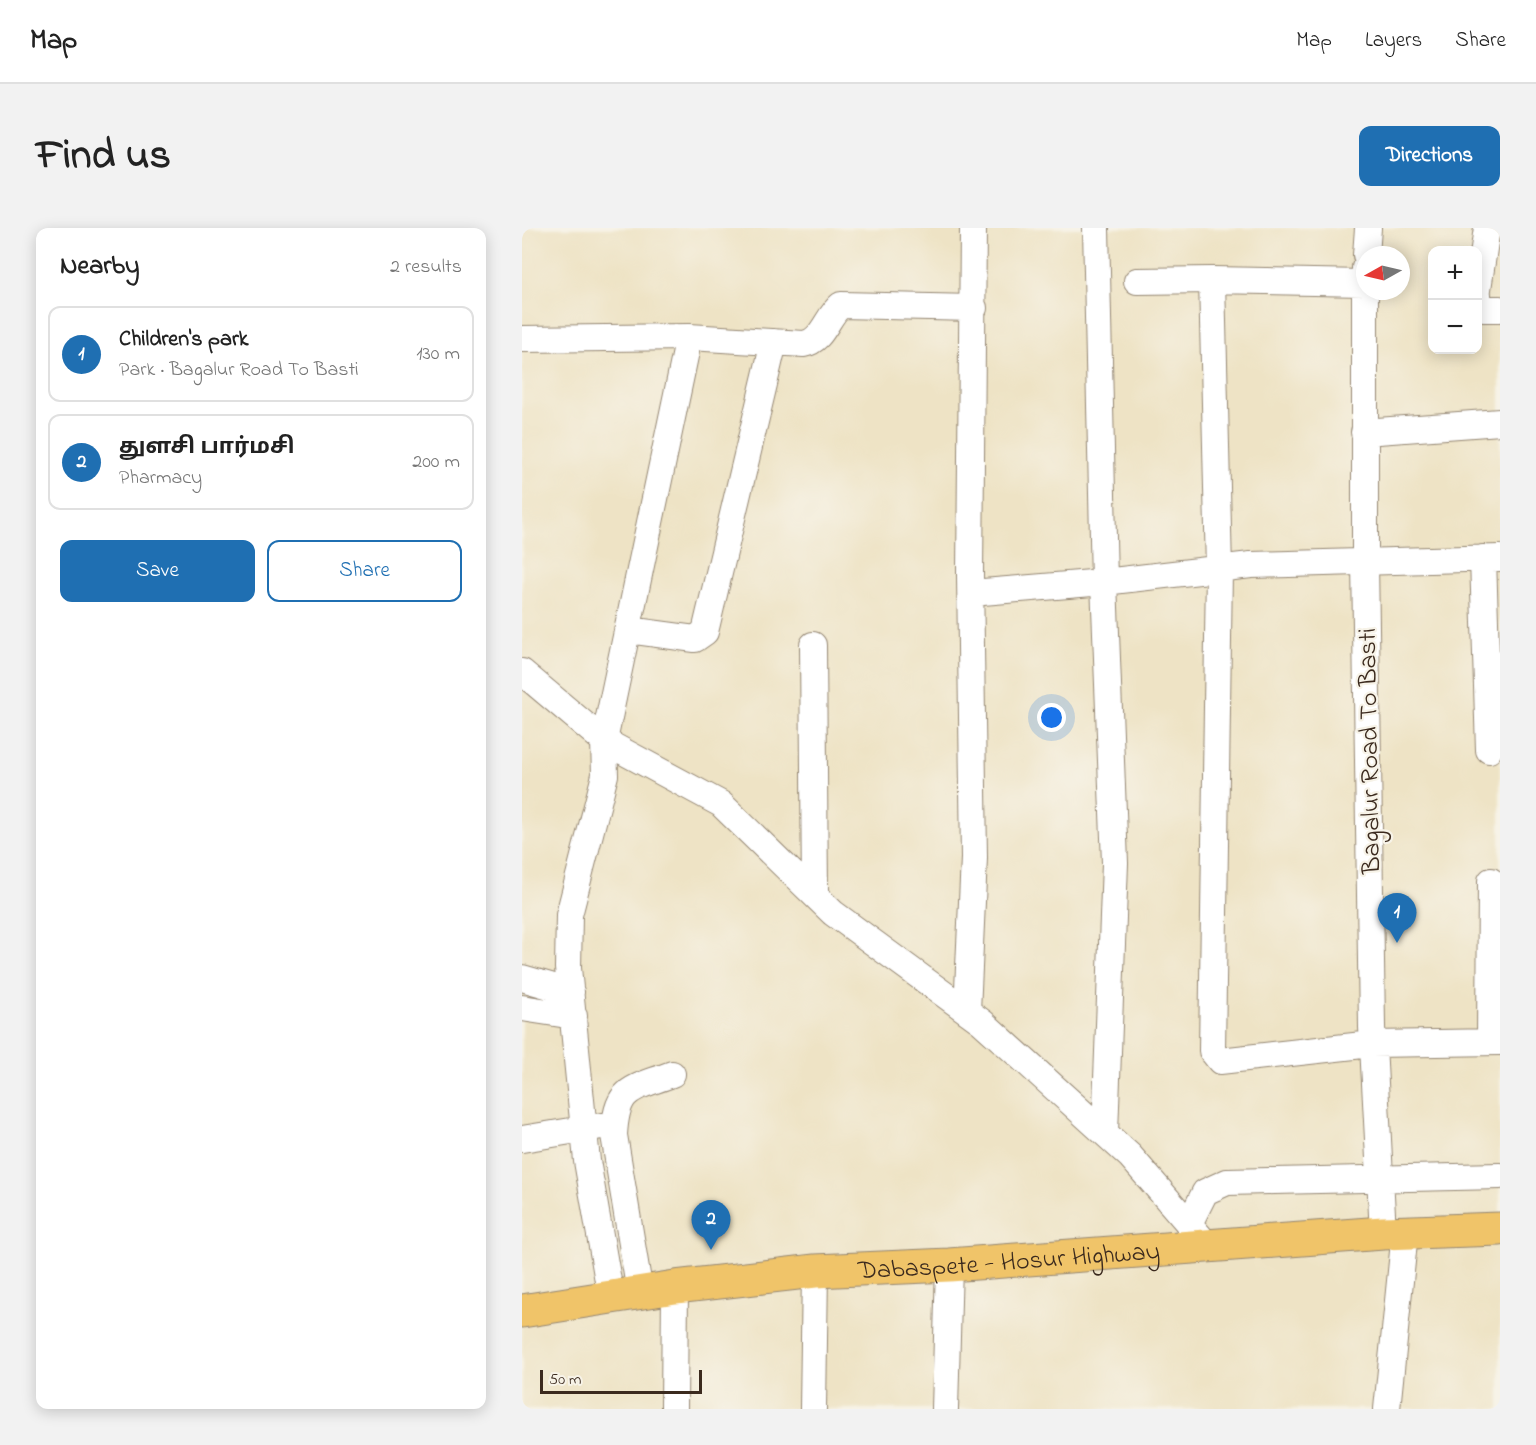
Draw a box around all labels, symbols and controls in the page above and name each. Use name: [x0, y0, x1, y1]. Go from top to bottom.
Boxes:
text: Map: [30, 21, 77, 62]
text: Map: [1296, 26, 1332, 56]
text: Layers: [1365, 26, 1422, 56]
text: Share: [1455, 26, 1506, 56]
text: Find us: [36, 126, 171, 187]
button: Directions: [1359, 126, 1500, 186]
north arrow: [1356, 246, 1410, 300]
map controls: [1428, 246, 1482, 354]
button: +: [1428, 246, 1482, 300]
text: Nearby: [60, 248, 139, 286]
text: 2 results: [390, 253, 462, 282]
button: −: [1428, 300, 1482, 354]
text: Children's park: [119, 324, 248, 356]
text: 1: [78, 340, 85, 369]
text: 130 m: [416, 340, 460, 369]
text: Park · Bagalur Road To Basti: [119, 356, 359, 385]
text: துளசி பார்மசி: [119, 432, 294, 464]
text: 2: [77, 448, 86, 477]
text: 200 m: [412, 448, 460, 477]
text: Pharmacy: [119, 464, 202, 493]
button: Save: [60, 540, 255, 602]
button: Share: [267, 540, 462, 602]
street label: Bagalur Road To Basti: [1350, 628, 1392, 875]
your location: [1037, 703, 1066, 732]
pin: 1: [1378, 894, 1416, 943]
pin: 2: [692, 1200, 730, 1250]
street label: Dabaspete - Hosur Highway: [856, 1233, 1162, 1291]
scale bar: [540, 1367, 702, 1394]
text: 50 m: [549, 1368, 581, 1392]

